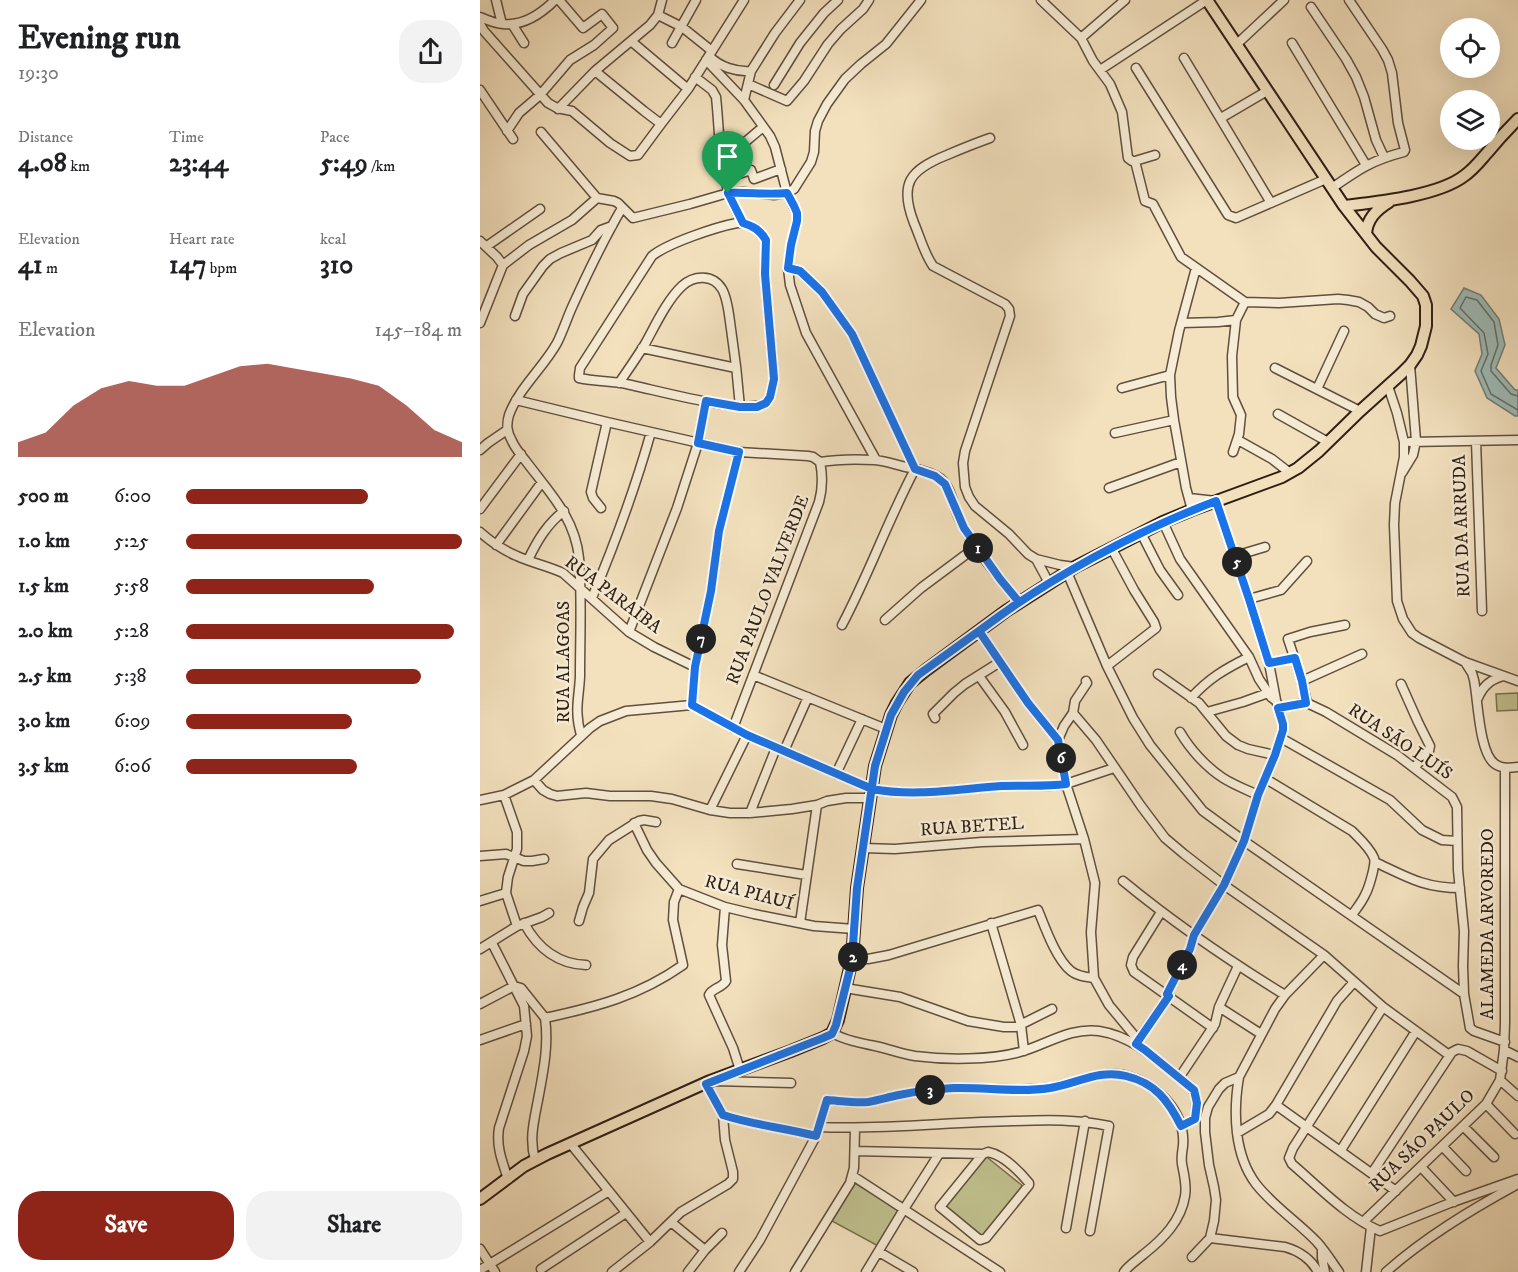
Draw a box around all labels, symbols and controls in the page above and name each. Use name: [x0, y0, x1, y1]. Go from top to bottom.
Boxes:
text: Evening run: [18, 18, 180, 59]
map controls: [1440, 18, 1500, 150]
button: locate: [1440, 18, 1500, 78]
button: share: [399, 20, 462, 83]
text: 19:30: [18, 61, 59, 86]
button: layers: [1440, 90, 1500, 150]
text: Distance: [18, 127, 73, 147]
text: Time: [169, 127, 204, 147]
text: Pace: [320, 127, 350, 147]
pin: [702, 131, 753, 193]
icon: arrive: [711, 140, 744, 173]
text: 4.08: [18, 147, 67, 180]
text: 23:44: [169, 147, 228, 180]
text: 5:49: [320, 147, 368, 180]
text: km: [67, 156, 90, 176]
text: /km: [368, 156, 395, 176]
text: Elevation: [18, 229, 80, 249]
text: Heart rate: [169, 229, 235, 249]
text: kcal: [320, 229, 346, 249]
text: 41: [18, 249, 43, 282]
text: 147: [169, 249, 206, 282]
text: 310: [320, 249, 353, 282]
text: m: [43, 258, 58, 278]
text: bpm: [206, 258, 237, 278]
text: Elevation: [18, 318, 95, 343]
text: 145–184 m: [375, 318, 462, 343]
street label: RUA DA ARRUDA: [1448, 454, 1475, 598]
text: 500 m: [18, 484, 69, 509]
text: 6:00: [114, 484, 151, 509]
street label: RUA PAULO VALVERDE: [722, 492, 814, 688]
text: 1.0 km: [18, 529, 70, 554]
text: 5:25: [114, 529, 149, 554]
pin: 1: [963, 533, 993, 563]
text: 1: [975, 538, 981, 558]
pin: 5: [1222, 547, 1252, 577]
street label: RUA PARAIBA: [560, 551, 666, 639]
text: 5: [1233, 552, 1241, 572]
text: 1.5 km: [18, 574, 69, 599]
text: 5:58: [114, 574, 149, 599]
street label: RUA ALAGOAS: [553, 601, 575, 723]
text: 2.0 km: [18, 619, 73, 644]
text: 5:28: [114, 619, 149, 644]
pin: 7: [686, 624, 716, 654]
text: 7: [697, 629, 705, 649]
text: 2.5 km: [18, 664, 72, 689]
text: 5:38: [114, 664, 147, 689]
street label: RUA SÃO LUÍS: [1344, 698, 1457, 785]
text: 3.0 km: [18, 709, 70, 734]
text: 6:09: [114, 709, 150, 734]
pin: 6: [1046, 743, 1076, 773]
text: 6: [1057, 748, 1065, 768]
text: 3.5 km: [18, 754, 69, 779]
text: 6:06: [114, 754, 151, 779]
street label: RUA BETEL: [919, 812, 1025, 842]
street label: ALAMEDA ARVOREDO: [1477, 828, 1499, 1020]
street label: RUA PIAUÍ: [702, 870, 797, 916]
pin: 2: [838, 942, 868, 972]
text: 2: [849, 947, 857, 967]
pin: 4: [1167, 950, 1197, 980]
text: 4: [1177, 955, 1187, 975]
pin: 3: [915, 1075, 945, 1105]
text: 3: [927, 1080, 933, 1100]
street label: RUA SÃO PAULO: [1364, 1084, 1479, 1197]
button: Save: [18, 1191, 234, 1260]
button: Share: [246, 1191, 462, 1260]

